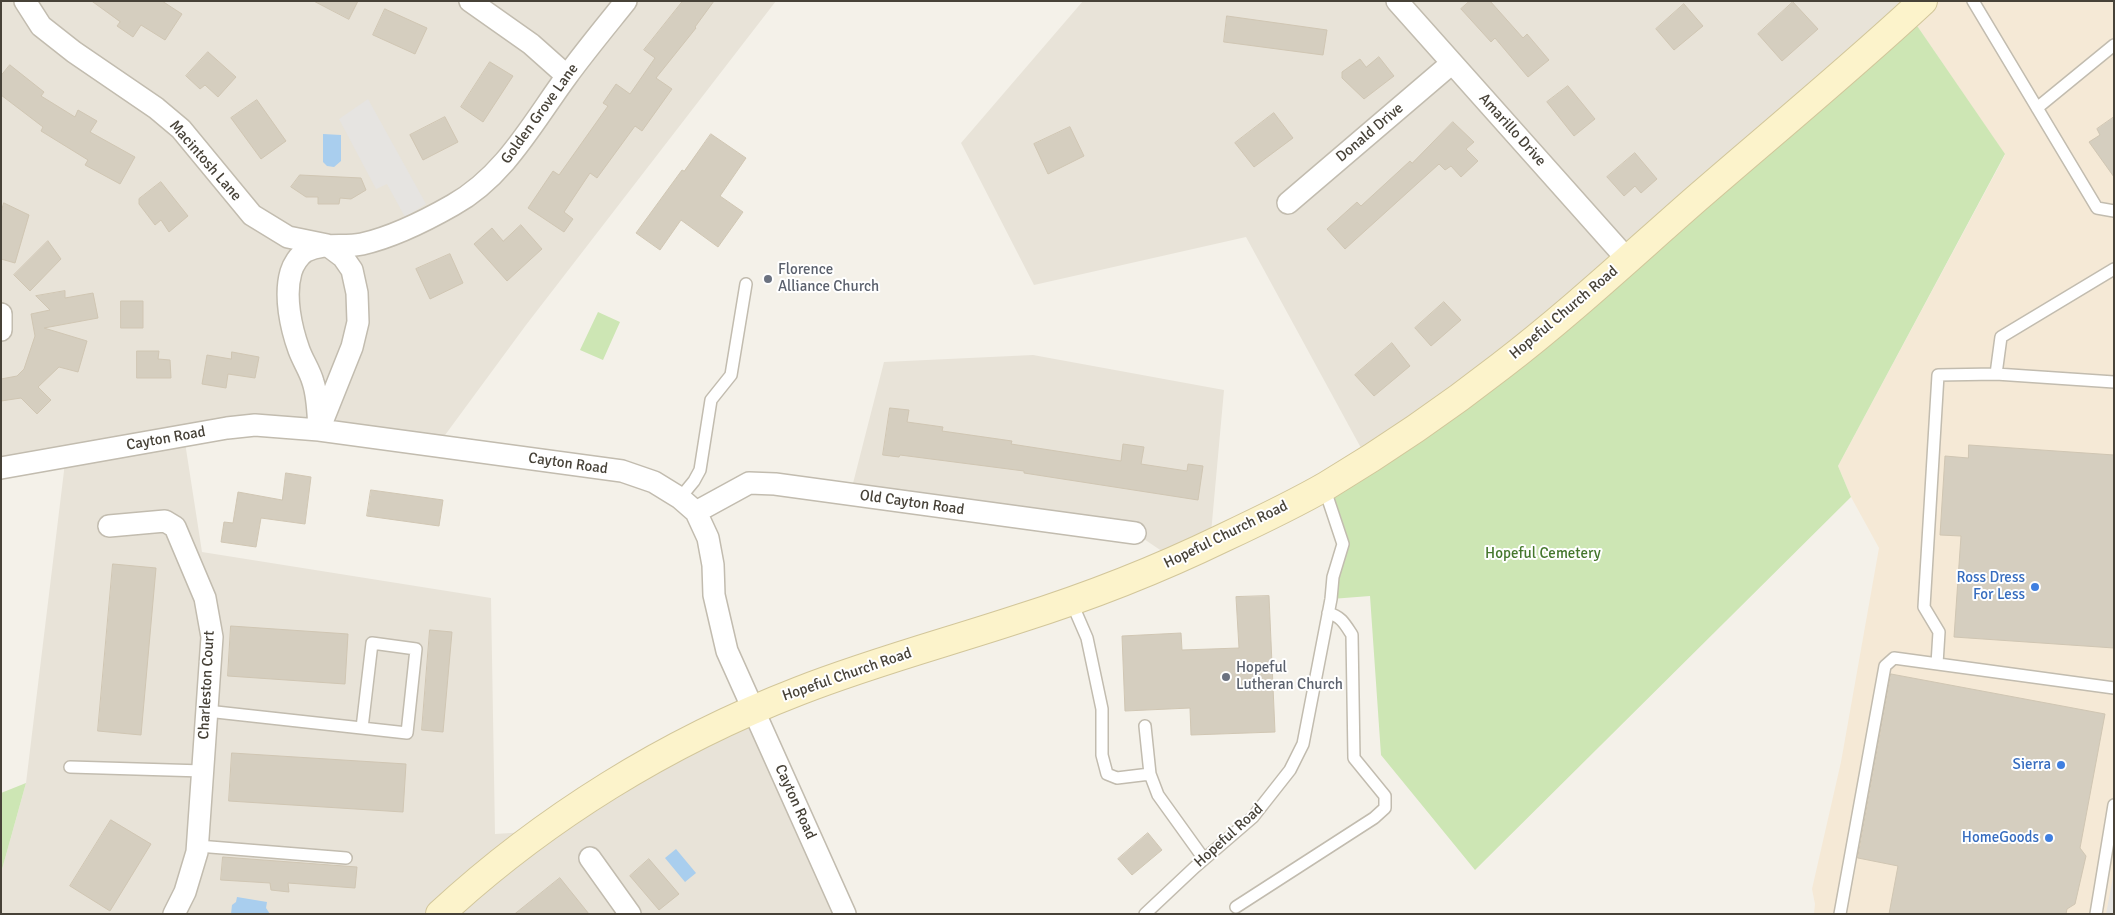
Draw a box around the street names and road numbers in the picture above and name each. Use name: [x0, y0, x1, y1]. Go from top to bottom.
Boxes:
street label: Golden Grove Lane: [498, 60, 582, 168]
street label: Amarillo Drive: [1475, 90, 1549, 170]
street label: Donald Drive: [1333, 100, 1407, 166]
street label: Macintosh Lane: [165, 117, 245, 205]
street label: Hopeful Church Road: [1506, 263, 1622, 363]
street label: Cayton Road: [125, 423, 207, 455]
street label: Cayton Road: [527, 450, 609, 478]
street label: Old Cayton Road: [859, 487, 965, 519]
street label: Hopeful Church Road: [1161, 497, 1291, 573]
street label: Charleston Court: [195, 630, 219, 740]
street label: Hopeful Church Road: [780, 644, 914, 706]
street label: Cayton Road: [770, 762, 820, 842]
street label: Hopeful Road: [1191, 800, 1267, 872]

